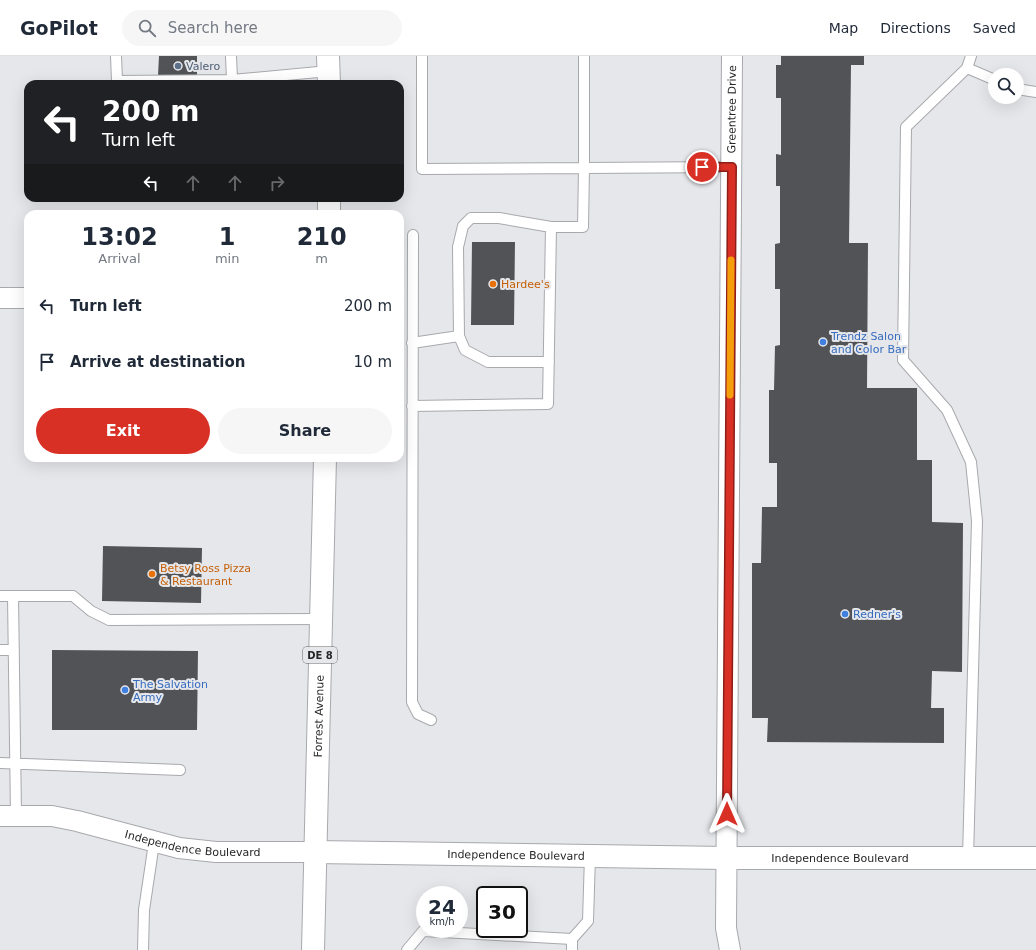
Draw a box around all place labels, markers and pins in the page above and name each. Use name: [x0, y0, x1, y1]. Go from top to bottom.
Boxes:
place label: Valero: [186, 60, 221, 73]
marker: Valero: [173, 61, 183, 71]
pin: [685, 150, 719, 184]
place label: Hardee's: [501, 278, 550, 291]
marker: Hardee's: [488, 279, 498, 289]
place label: Trendz Salon and Color Bar: [830, 330, 907, 356]
marker: Trendz Salon and Color Bar: [818, 337, 828, 347]
place label: Betsy Ross Pizza & Restaurant: [160, 562, 251, 588]
marker: Betsy Ross Pizza & Restaurant: [147, 569, 157, 579]
place label: Redner's: [853, 608, 901, 621]
marker: Redner's: [840, 609, 850, 619]
place label: The Salvation Army: [132, 678, 208, 704]
marker: The Salvation Army: [120, 685, 130, 695]

